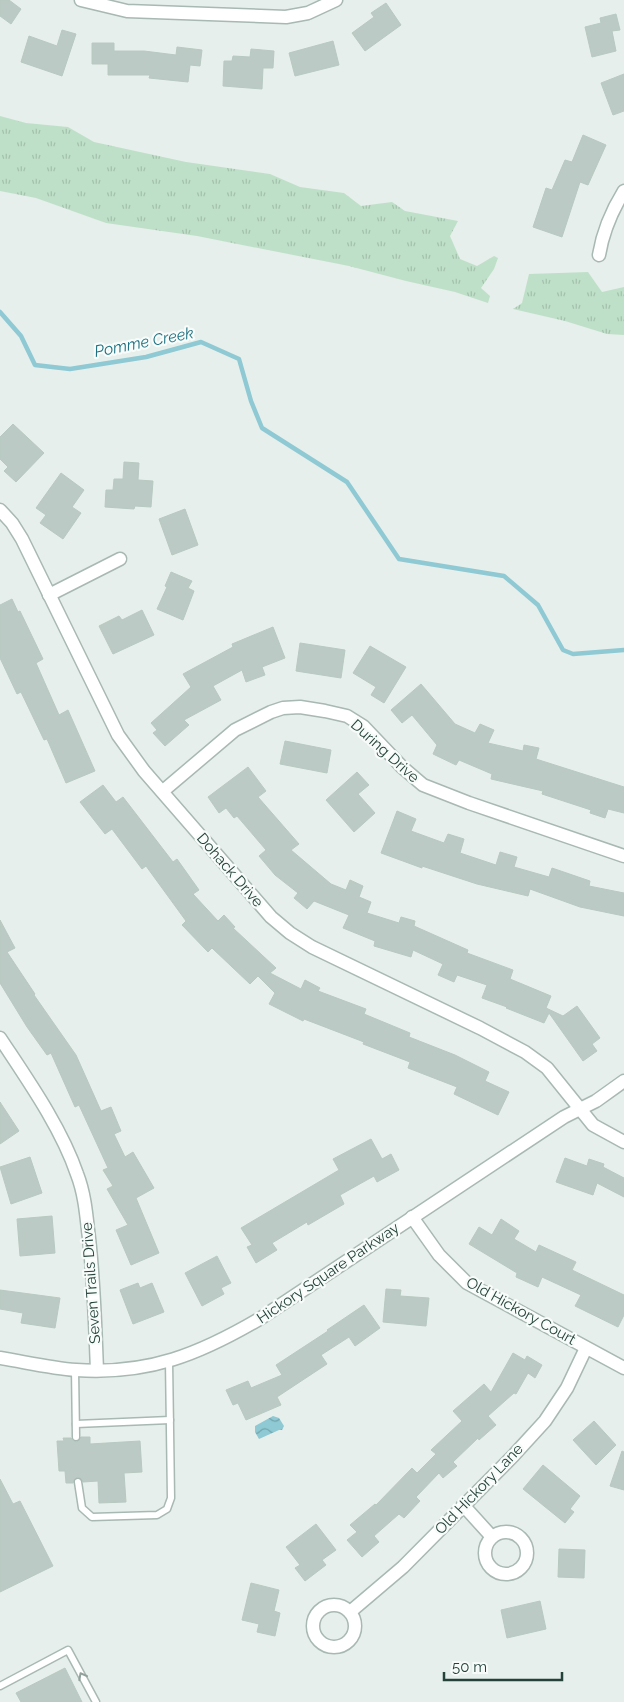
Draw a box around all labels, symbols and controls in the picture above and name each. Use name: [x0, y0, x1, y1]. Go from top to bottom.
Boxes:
water label: Pomme Creek: [93, 323, 196, 361]
street label: During Drive: [347, 716, 423, 787]
street label: Dohack Drive: [193, 829, 267, 911]
street label: Hickory Square Parkway: [253, 1219, 403, 1327]
street label: Seven Trails Drive: [78, 1221, 104, 1344]
street label: Old Hickory Court: [463, 1273, 579, 1349]
street label: Old Hickory Lane: [431, 1440, 527, 1538]
scale bar: [444, 1650, 562, 1682]
text: 50 m: [452, 1658, 487, 1676]
one-way arrow: [78, 1672, 88, 1681]

